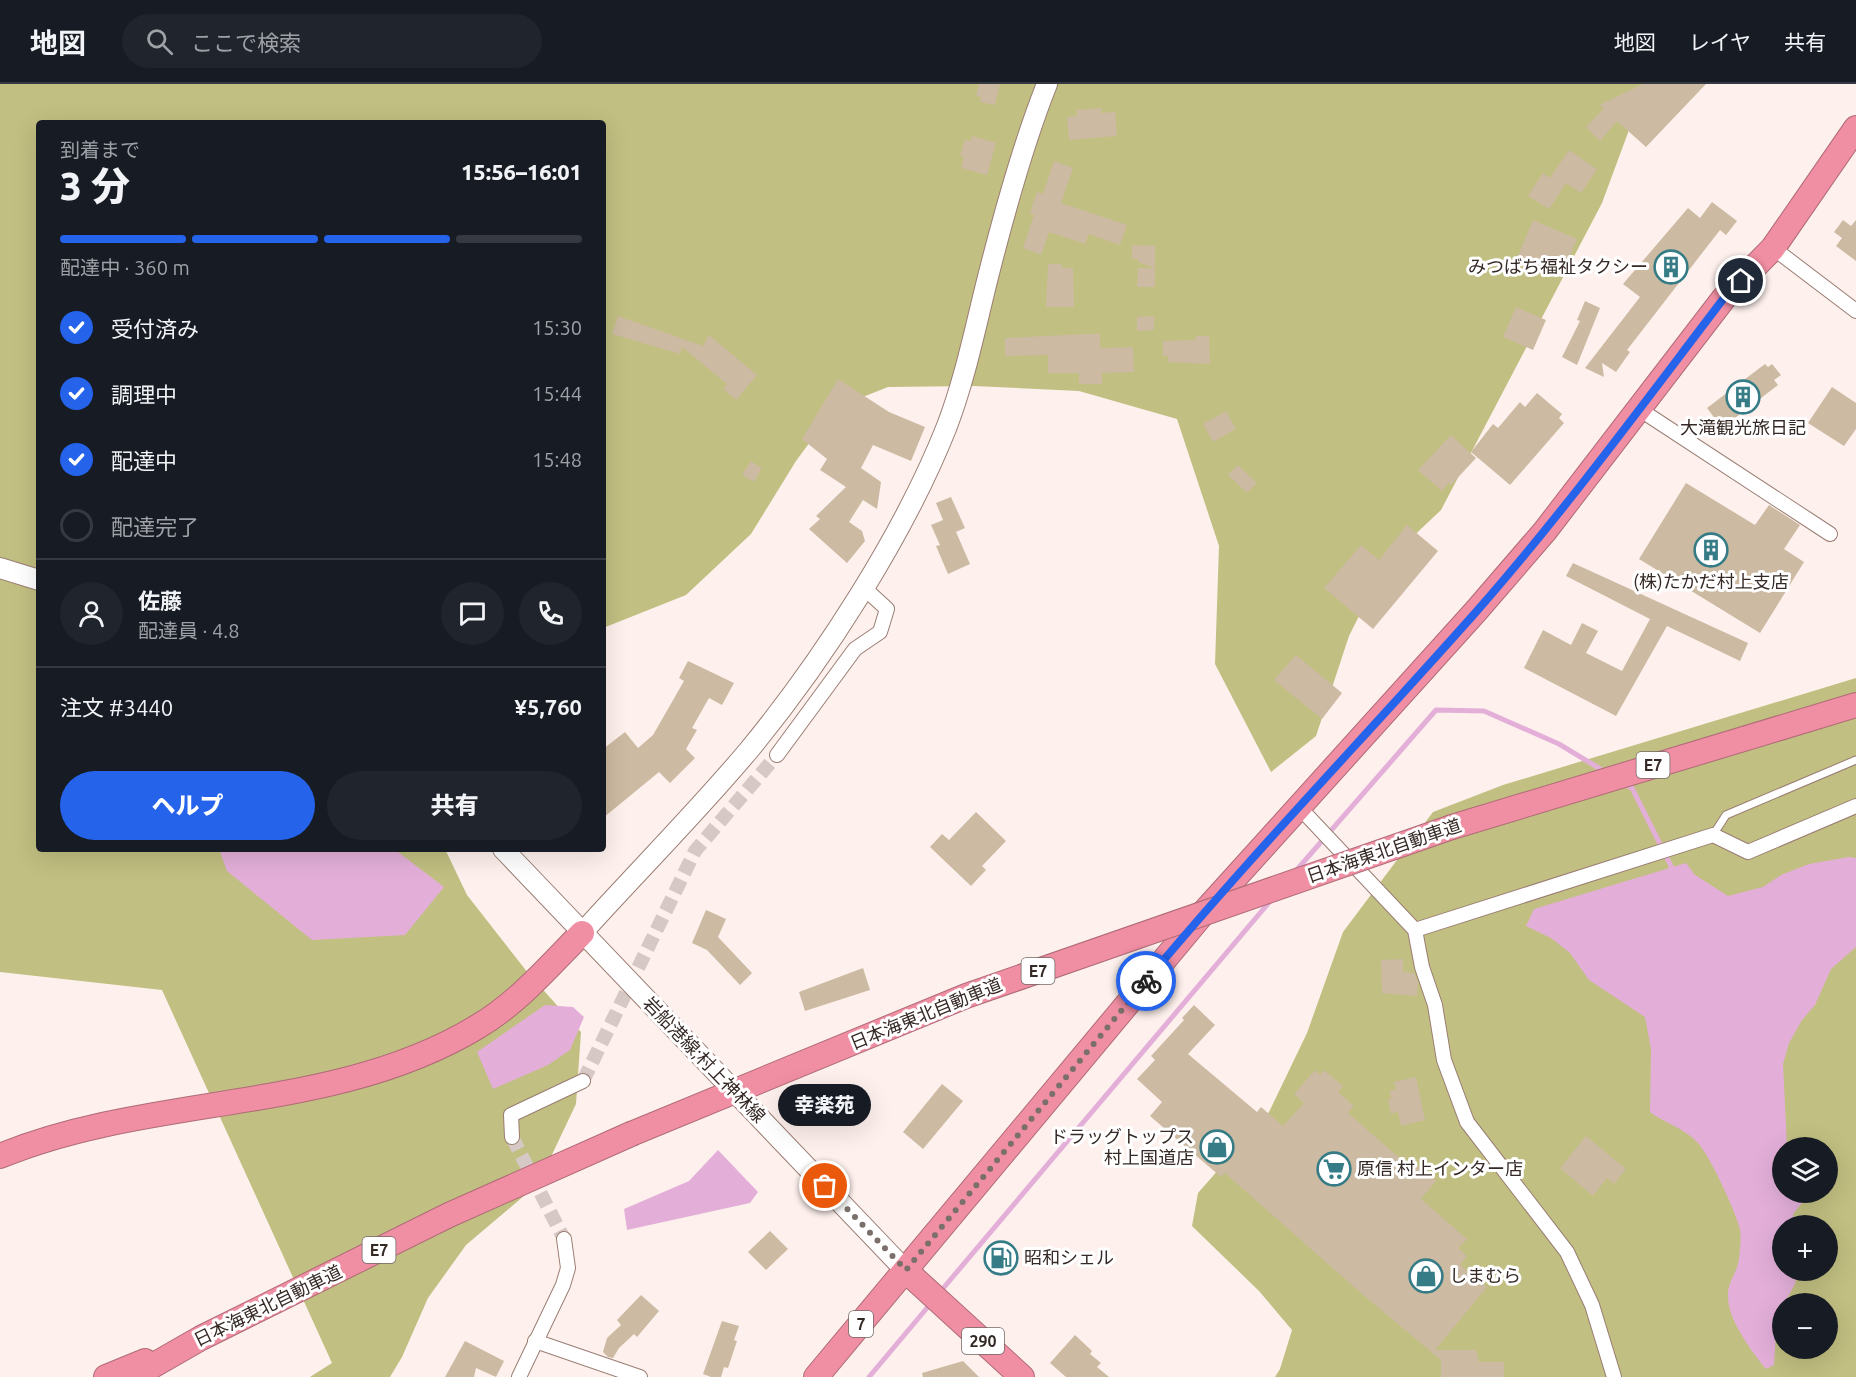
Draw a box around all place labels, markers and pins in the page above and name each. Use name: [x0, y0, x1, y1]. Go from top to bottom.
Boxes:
building icon: みつばち福祉タクシー: [1653, 249, 1689, 285]
pin: [1715, 255, 1766, 306]
place label: みつばち福祉タクシー: [1468, 256, 1648, 276]
building icon: 大滝観光旅日記: [1725, 379, 1761, 415]
place label: 大滝観光旅日記: [1680, 417, 1806, 437]
building icon: (株)たかだ村上支店: [1693, 532, 1729, 568]
place label: (株)たかだ村上支店: [1633, 571, 1789, 592]
callout: 幸楽苑: [778, 1084, 872, 1126]
place label: ドラッグトップス 村上国道店: [1050, 1126, 1194, 1167]
shop icon: ドラッグトップス 村上国道店: [1199, 1129, 1235, 1165]
supermarket icon: 原信 村上インター店: [1316, 1151, 1352, 1187]
place label: 原信 村上インター店: [1357, 1158, 1523, 1178]
pin: [799, 1160, 850, 1211]
fuel station icon: 昭和シェル: [983, 1240, 1019, 1276]
place label: 昭和シェル: [1024, 1247, 1114, 1267]
shop icon: しまむら: [1408, 1258, 1444, 1294]
place label: しまむら: [1449, 1265, 1521, 1285]

